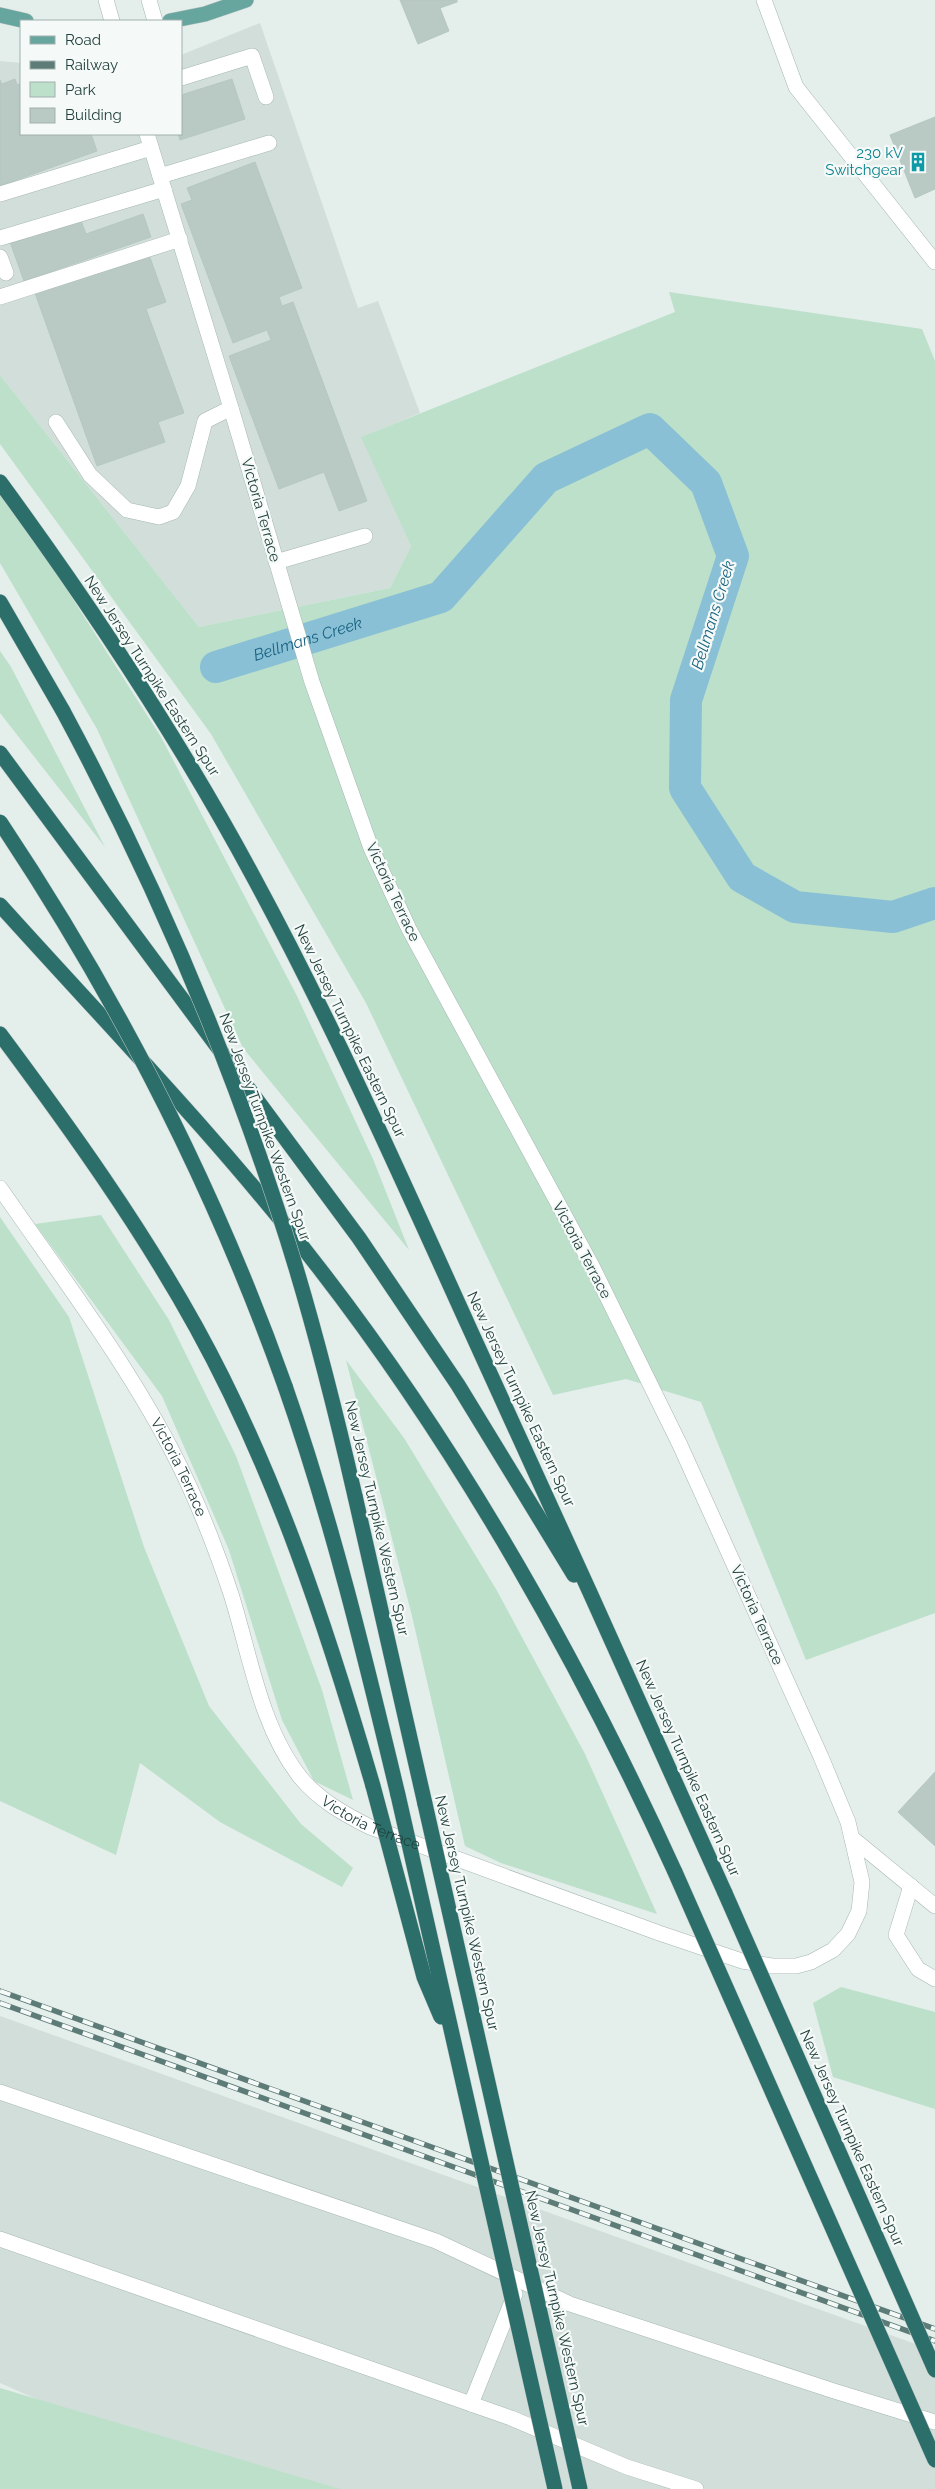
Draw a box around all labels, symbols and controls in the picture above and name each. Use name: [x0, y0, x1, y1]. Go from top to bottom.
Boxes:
legend: [20, 20, 182, 135]
text: Road: [65, 31, 101, 49]
text: Railway: [65, 56, 118, 74]
text: Park: [65, 81, 96, 99]
text: Building: [65, 106, 122, 124]
place label: 230 kV Switchgear: [825, 144, 904, 179]
building icon: 230 kV Switchgear: [907, 151, 929, 173]
street label: Victoria Terrace: [238, 456, 285, 564]
water label: Bellmans Creek: [687, 558, 739, 672]
street label: New Jersey Turnpike Eastern Spur: [80, 572, 224, 780]
water label: Bellmans Creek: [251, 613, 365, 664]
street label: Victoria Terrace: [362, 839, 424, 945]
street label: New Jersey Turnpike Eastern Spur: [290, 921, 410, 1141]
street label: New Jersey Turnpike Western Spur: [215, 1011, 315, 1244]
street label: Victoria Terrace: [549, 1198, 615, 1302]
street label: New Jersey Turnpike Eastern Spur: [463, 1289, 579, 1510]
street label: New Jersey Turnpike Western Spur: [341, 1398, 413, 1638]
street label: Victoria Terrace: [147, 1415, 211, 1519]
street label: Victoria Terrace: [727, 1562, 787, 1668]
street label: New Jersey Turnpike Eastern Spur: [632, 1657, 744, 1880]
street label: Victoria Terrace: [318, 1792, 423, 1854]
street label: New Jersey Turnpike Western Spur: [431, 1793, 503, 2033]
street label: New Jersey Turnpike Eastern Spur: [796, 2027, 908, 2250]
street label: New Jersey Turnpike Western Spur: [521, 2188, 593, 2428]

